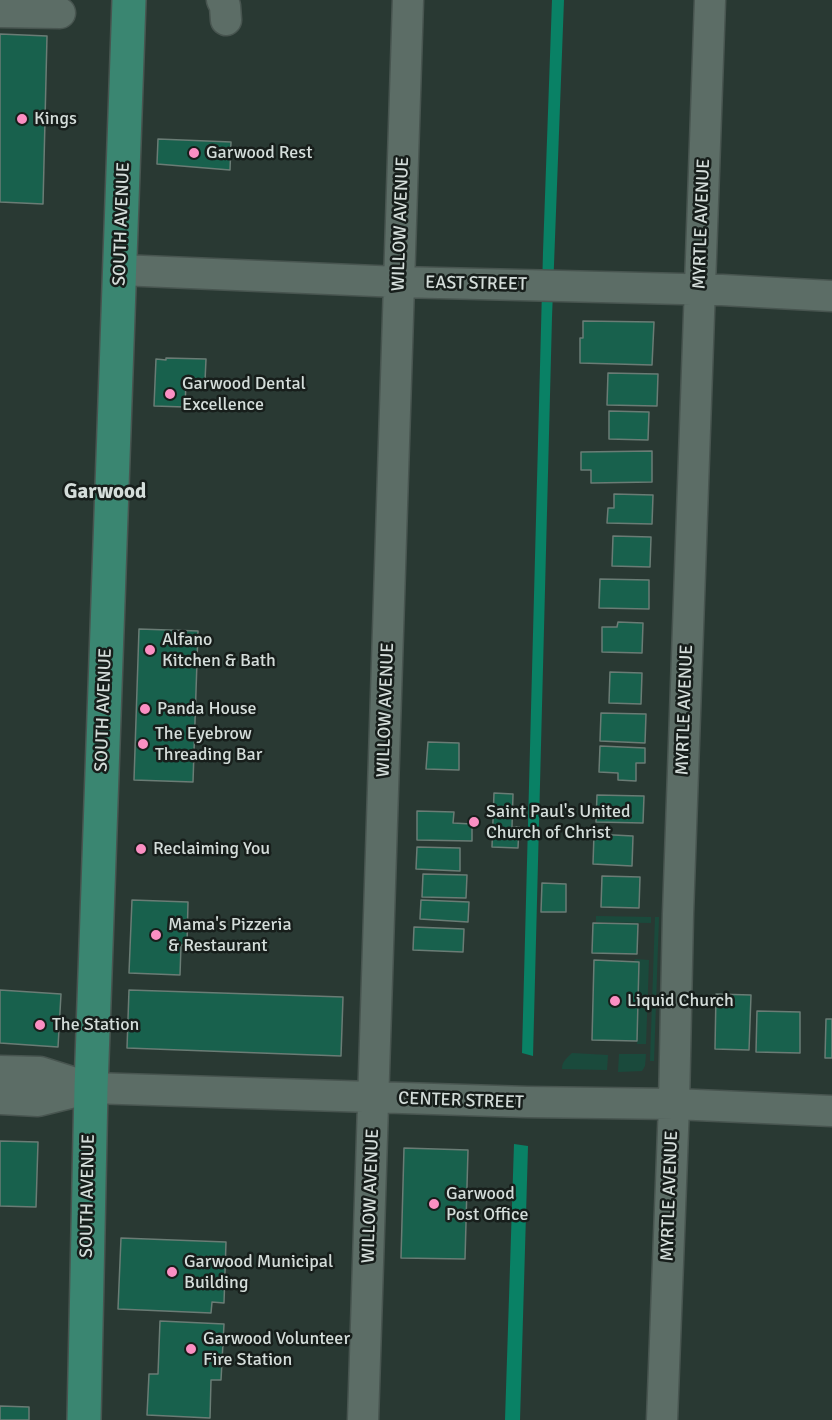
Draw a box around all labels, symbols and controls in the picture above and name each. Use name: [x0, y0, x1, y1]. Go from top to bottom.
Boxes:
place label: Kings: [34, 108, 77, 130]
marker: Kings: [15, 112, 29, 126]
place label: Garwood Rest: [206, 142, 312, 164]
marker: Garwood Rest: [187, 146, 201, 160]
street label: WILLOW AVENUE: [388, 156, 414, 292]
street label: MYRTLE AVENUE: [689, 158, 715, 290]
street label: SOUTH AVENUE: [109, 162, 135, 286]
street label: EAST STREET: [425, 272, 527, 296]
place label: Garwood Dental Excellence: [182, 373, 306, 416]
marker: Garwood Dental Excellence: [163, 387, 177, 401]
district label: Garwood: [64, 479, 146, 505]
place label: Alfano Kitchen & Bath: [162, 629, 276, 672]
street label: WILLOW AVENUE: [373, 642, 399, 778]
marker: Alfano Kitchen & Bath: [143, 643, 157, 657]
street label: MYRTLE AVENUE: [672, 644, 698, 776]
street label: SOUTH AVENUE: [91, 648, 117, 772]
place label: Panda House: [157, 698, 257, 720]
marker: Panda House: [138, 702, 152, 716]
place label: The Eyebrow Threading Bar: [155, 723, 262, 766]
marker: The Eyebrow Threading Bar: [136, 737, 150, 751]
place label: Saint Paul's United Church of Christ: [486, 801, 631, 844]
marker: Saint Paul's United Church of Christ: [467, 815, 481, 829]
place label: Reclaiming You: [153, 838, 270, 860]
marker: Reclaiming You: [134, 842, 148, 856]
place label: Mama's Pizzeria & Restaurant: [168, 914, 292, 956]
marker: Mama's Pizzeria & Restaurant: [149, 928, 163, 942]
place label: Liquid Church: [627, 990, 734, 1012]
marker: Liquid Church: [608, 994, 622, 1008]
place label: The Station: [52, 1014, 139, 1036]
marker: The Station: [33, 1018, 47, 1032]
street label: CENTER STREET: [398, 1088, 524, 1114]
street label: WILLOW AVENUE: [358, 1128, 384, 1264]
street label: MYRTLE AVENUE: [657, 1130, 683, 1262]
street label: SOUTH AVENUE: [76, 1134, 100, 1258]
place label: Garwood Post Office: [446, 1183, 528, 1226]
marker: Garwood Post Office: [427, 1197, 441, 1211]
place label: Garwood Municipal Building: [184, 1251, 333, 1294]
marker: Garwood Municipal Building: [165, 1265, 179, 1279]
place label: Garwood Volunteer Fire Station: [203, 1328, 350, 1370]
marker: Garwood Volunteer Fire Station: [184, 1342, 198, 1356]

